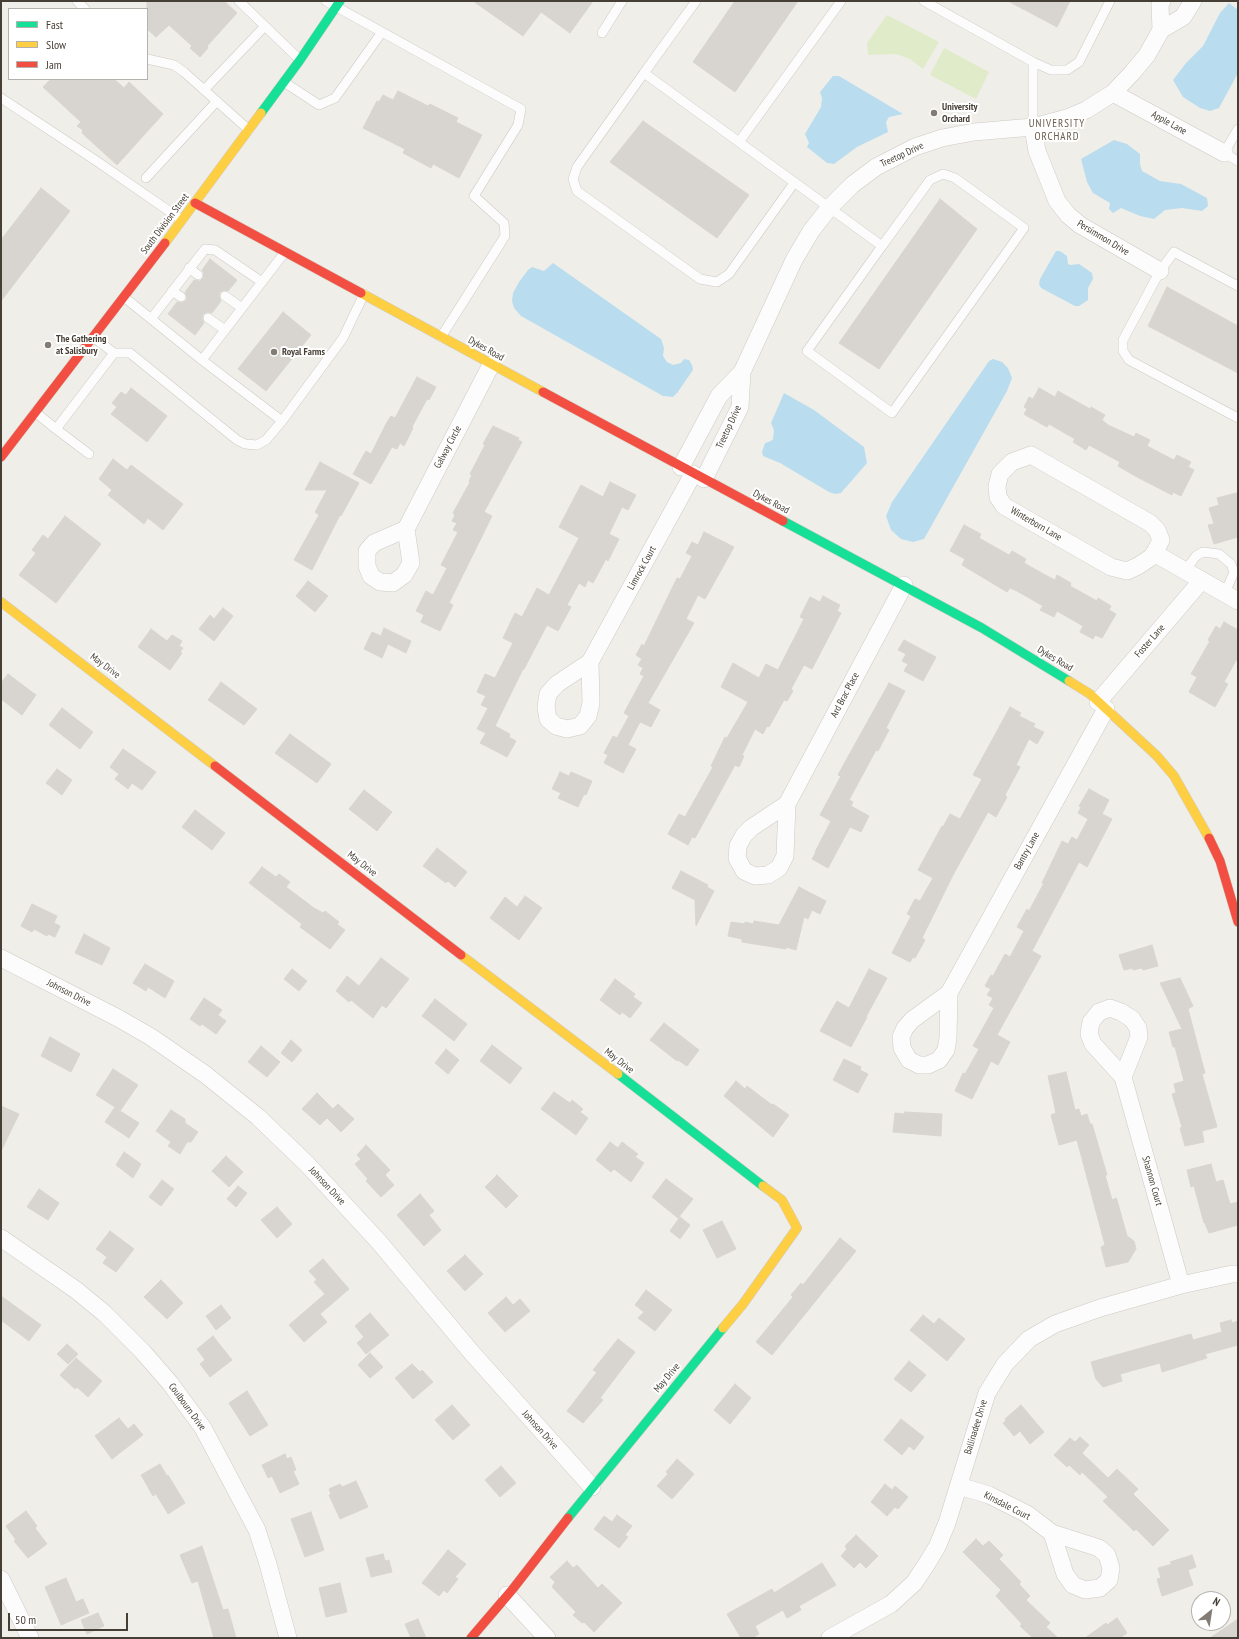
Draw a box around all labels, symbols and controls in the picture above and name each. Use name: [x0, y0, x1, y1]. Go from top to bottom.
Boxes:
legend: [8, 8, 148, 80]
text: Fast: [46, 17, 63, 32]
text: Slow: [46, 37, 66, 52]
text: Jam: [46, 57, 62, 72]
place label: University Orchard: [942, 101, 977, 124]
marker: University Orchard: [929, 108, 939, 118]
street label: Apple Lane: [1149, 108, 1189, 138]
district label: UNIVERSITY ORCHARD: [1029, 117, 1085, 143]
street label: Treetop Drive: [879, 140, 925, 170]
street label: South Division Street: [138, 191, 192, 257]
street label: Persimmon Drive: [1075, 218, 1131, 258]
place label: The Gathering at Salisbury: [56, 333, 106, 356]
street label: Dykes Road: [466, 334, 506, 364]
marker: The Gathering at Salisbury: [43, 340, 53, 350]
place label: Royal Farms: [282, 346, 325, 358]
marker: Royal Farms: [269, 347, 279, 357]
street label: Treetop Drive: [714, 404, 744, 450]
street label: Galway Circle: [432, 424, 464, 470]
street label: Dykes Road: [751, 487, 791, 517]
street label: Winterborn Lane: [1008, 504, 1064, 544]
street label: Limrock Court: [625, 544, 659, 592]
street label: Foster Lane: [1132, 622, 1168, 660]
street label: Dykes Road: [1035, 644, 1075, 674]
street label: May Drive: [88, 651, 122, 681]
street label: Ard Brac Place: [828, 670, 862, 720]
street label: Bantry Lane: [1012, 830, 1042, 872]
street label: May Drive: [345, 849, 379, 879]
street label: Johnson Drive: [45, 977, 93, 1009]
street label: May Drive: [602, 1046, 636, 1076]
street label: Shannon Court: [1139, 1155, 1165, 1207]
street label: Johnson Drive: [306, 1164, 348, 1208]
street label: May Drive: [651, 1361, 683, 1395]
street label: Coulbourn Drive: [166, 1381, 208, 1433]
street label: Ballinadee Drive: [962, 1398, 990, 1456]
street label: Johnson Drive: [520, 1408, 560, 1452]
street label: Kinsdale Court: [982, 1489, 1032, 1523]
north arrow: [1191, 1591, 1231, 1631]
text: N: [1210, 1594, 1223, 1609]
scale bar: [10, 1605, 130, 1631]
text: 50 m: [15, 1612, 36, 1627]

